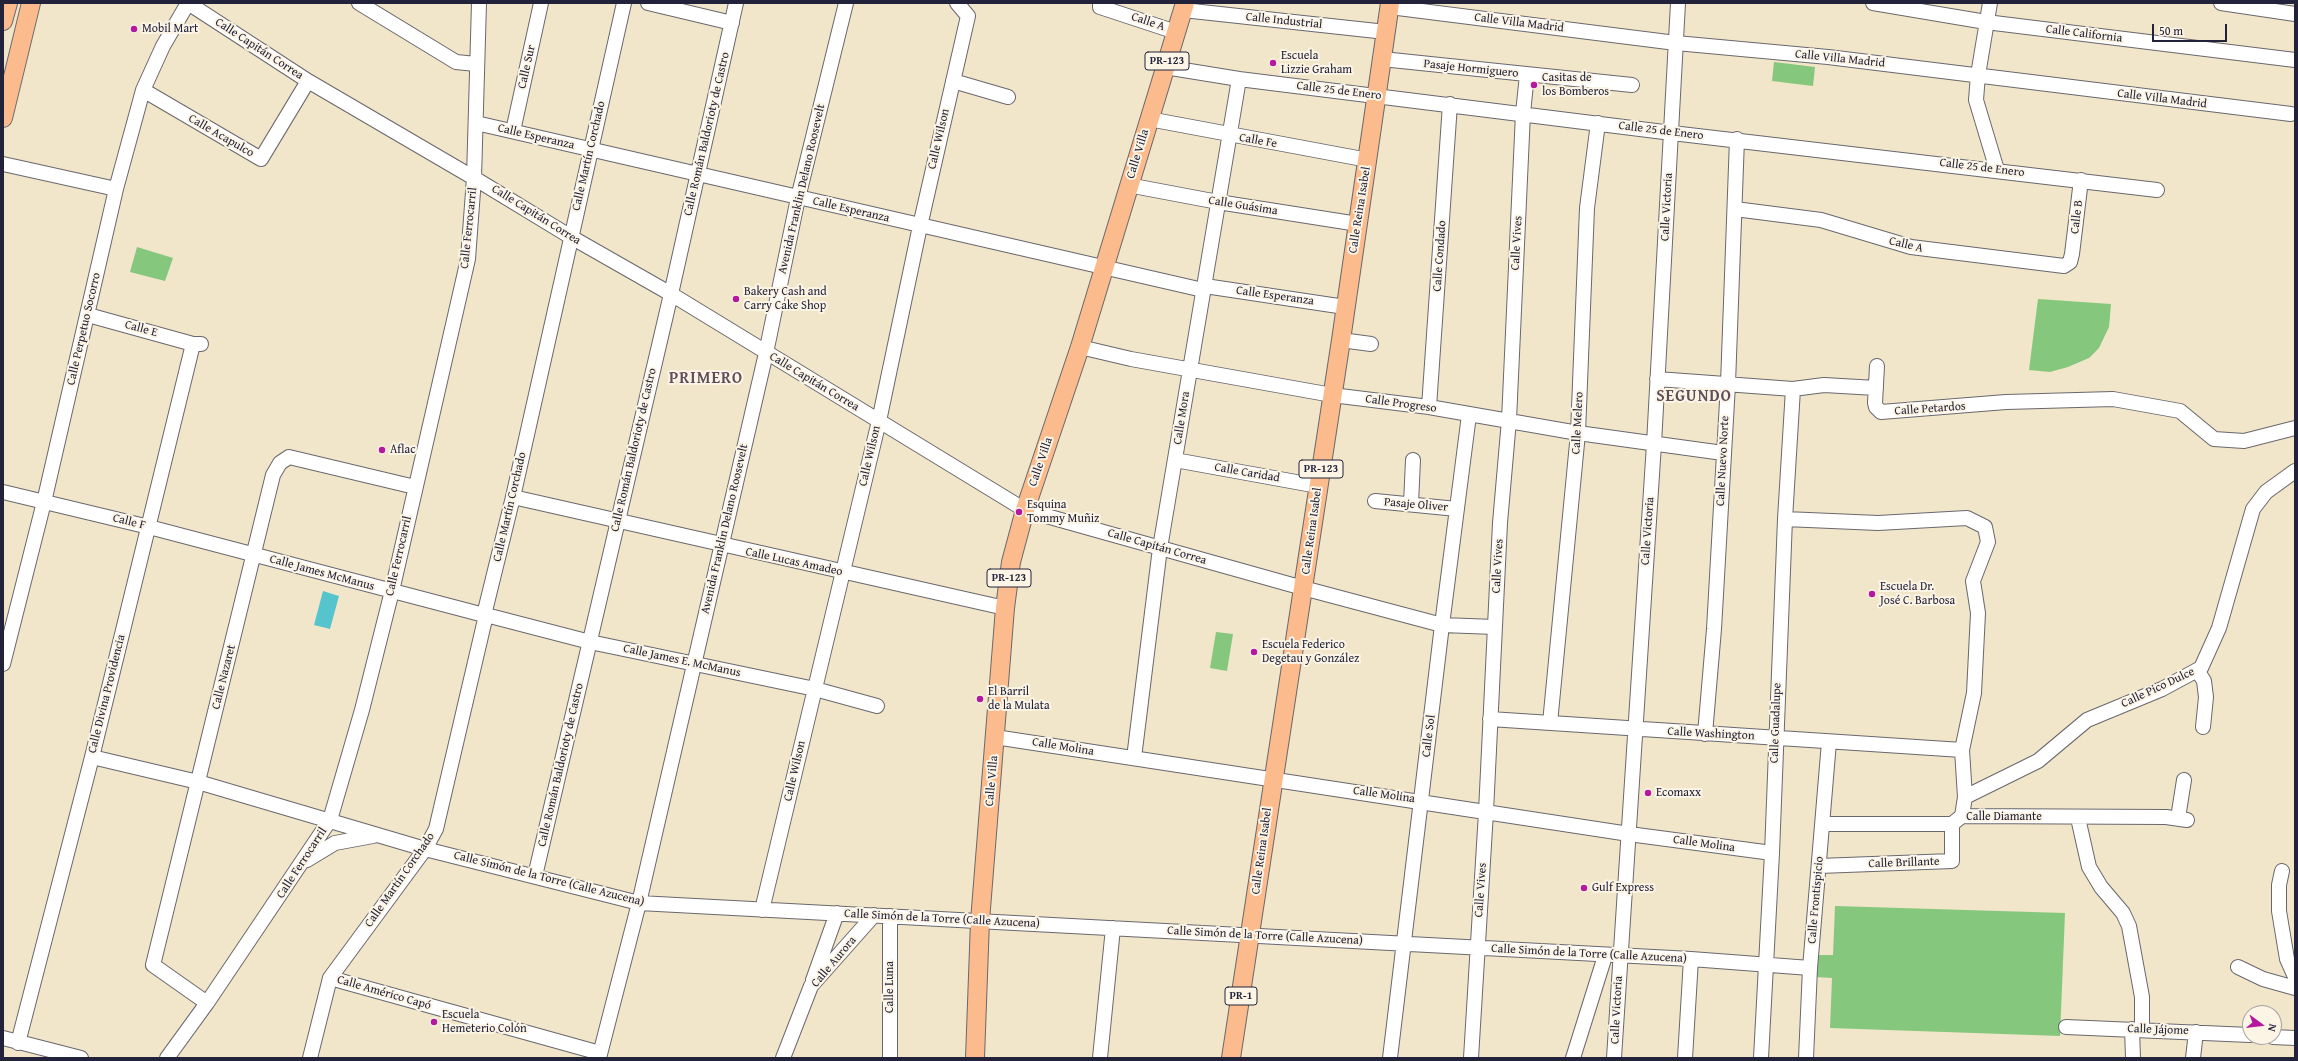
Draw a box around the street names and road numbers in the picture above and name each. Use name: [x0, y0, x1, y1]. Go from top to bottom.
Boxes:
street label: Calle A: [1129, 10, 1167, 34]
street label: Calle Industrial: [1245, 10, 1323, 32]
street label: Calle Villa Madrid: [1473, 10, 1565, 36]
street label: Calle Capitán Correa: [212, 15, 306, 83]
street label: Calle California: [2045, 22, 2123, 46]
street label: Calle Sur: [515, 44, 539, 90]
street label: Calle Villa Madrid: [1794, 47, 1886, 71]
street label: Calle Román Baldorioty de Castro: [681, 51, 733, 217]
road number: PR-123: [1145, 52, 1189, 70]
street label: Pasaje Hormiguero: [1423, 57, 1519, 81]
street label: Calle 25 de Enero: [1296, 79, 1382, 103]
street label: Calle Villa Madrid: [2116, 86, 2208, 112]
street label: Calle Martín Corchado: [569, 100, 609, 212]
street label: Avenida Franklin Delano Roosevelt: [775, 103, 829, 275]
street label: Calle Wilson: [925, 107, 953, 171]
street label: Calle Acapulco: [186, 111, 256, 161]
street label: Calle 25 de Enero: [1618, 119, 1704, 143]
street label: Calle Esperanza: [496, 121, 576, 153]
street label: Calle Villa: [1124, 128, 1152, 180]
street label: Calle Fe: [1238, 131, 1278, 151]
street label: Calle 25 de Enero: [1939, 156, 2025, 180]
street label: Calle Reina Isabel: [1346, 166, 1374, 254]
street label: Calle Victoria: [1658, 173, 1676, 241]
street label: Calle Capitán Correa: [489, 182, 583, 248]
street label: Calle Ferrocarril: [458, 187, 480, 269]
street label: Calle Guásima: [1207, 193, 1279, 219]
street label: Calle Esperanza: [811, 194, 891, 226]
street label: Calle B: [2068, 199, 2086, 235]
street label: Calle Vives: [1508, 215, 1526, 271]
street label: Calle Condado: [1430, 220, 1450, 292]
street label: Calle A: [1888, 234, 1924, 256]
street label: Calle Perpetuo Socorro: [64, 271, 104, 387]
street label: Calle Esperanza: [1235, 283, 1315, 309]
street label: Calle E: [123, 318, 159, 340]
street label: Calle Capitán Correa: [766, 350, 862, 414]
street label: Calle Román Baldorioty de Castro: [608, 367, 660, 533]
street label: Calle Mora: [1171, 390, 1193, 446]
street label: Calle Melero: [1569, 391, 1587, 455]
street label: Calle Progreso: [1364, 392, 1438, 416]
street label: Calle Petardos: [1894, 399, 1966, 419]
street label: Calle Nuevo Norte: [1713, 415, 1733, 507]
street label: Calle Wilson: [856, 424, 884, 488]
street label: Calle Villa: [1026, 436, 1056, 488]
street label: Avenida Franklin Delano Roosevelt: [698, 443, 752, 615]
street label: Calle Martín Corchado: [490, 451, 530, 563]
street label: Calle Caridad: [1213, 460, 1281, 486]
road number: PR-123: [1299, 460, 1343, 478]
street label: Calle Reina Isabel: [1299, 487, 1325, 575]
street label: Pasaje Oliver: [1383, 495, 1449, 515]
street label: Calle Victoria: [1638, 497, 1658, 565]
street label: Calle F: [111, 511, 147, 533]
street label: Calle Ferrocarril: [383, 515, 415, 597]
street label: Calle Capitán Correa: [1106, 526, 1208, 568]
street label: Calle Vives: [1489, 538, 1507, 594]
street label: Calle Lucas Amadeo: [744, 545, 844, 579]
street label: Calle James McManus: [268, 552, 376, 594]
road number: PR-123: [987, 569, 1031, 587]
street label: Calle Divina Providencia: [85, 633, 129, 755]
street label: Calle James E. McManus: [622, 642, 742, 680]
street label: Calle Nazaret: [209, 643, 239, 711]
street label: Calle Pico Dulce: [2119, 665, 2197, 711]
street label: Calle Román Baldorioty de Castro: [535, 682, 587, 848]
street label: Calle Guadalupe: [1767, 683, 1785, 763]
street label: Calle Sol: [1419, 714, 1439, 758]
street label: Calle Washington: [1667, 725, 1755, 743]
street label: Calle Molina: [1031, 735, 1095, 759]
street label: Calle Wilson: [781, 739, 809, 803]
street label: Calle Villa: [983, 755, 1001, 807]
street label: Calle Molina: [1352, 784, 1416, 806]
street label: Calle Reina Isabel: [1249, 807, 1275, 895]
street label: Calle Diamante: [1966, 810, 2042, 824]
street label: Calle Ferrocarril: [274, 825, 330, 901]
street label: Calle Martín Corchado: [362, 830, 438, 930]
street label: Calle Molina: [1672, 833, 1736, 855]
street label: Calle Simón de la Torre (Calle Azucena): [452, 848, 646, 910]
street label: Calle Brillante: [1868, 855, 1940, 871]
street label: Calle Frontispicio: [1805, 856, 1827, 944]
street label: Calle Vives: [1472, 862, 1490, 918]
street label: Calle Simón de la Torre (Calle Azucena): [844, 907, 1040, 931]
street label: Calle Simón de la Torre (Calle Azucena): [1167, 924, 1363, 948]
street label: Calle Aurora: [808, 933, 860, 991]
street label: Calle Simón de la Torre (Calle Azucena): [1491, 942, 1687, 966]
street label: Calle Luna: [883, 961, 897, 1013]
street label: Calle Américo Capó: [335, 973, 433, 1013]
street label: Calle Victoria: [1608, 976, 1626, 1044]
road number: PR-1: [1225, 987, 1257, 1005]
street label: Calle Jájome: [2127, 1022, 2189, 1038]

